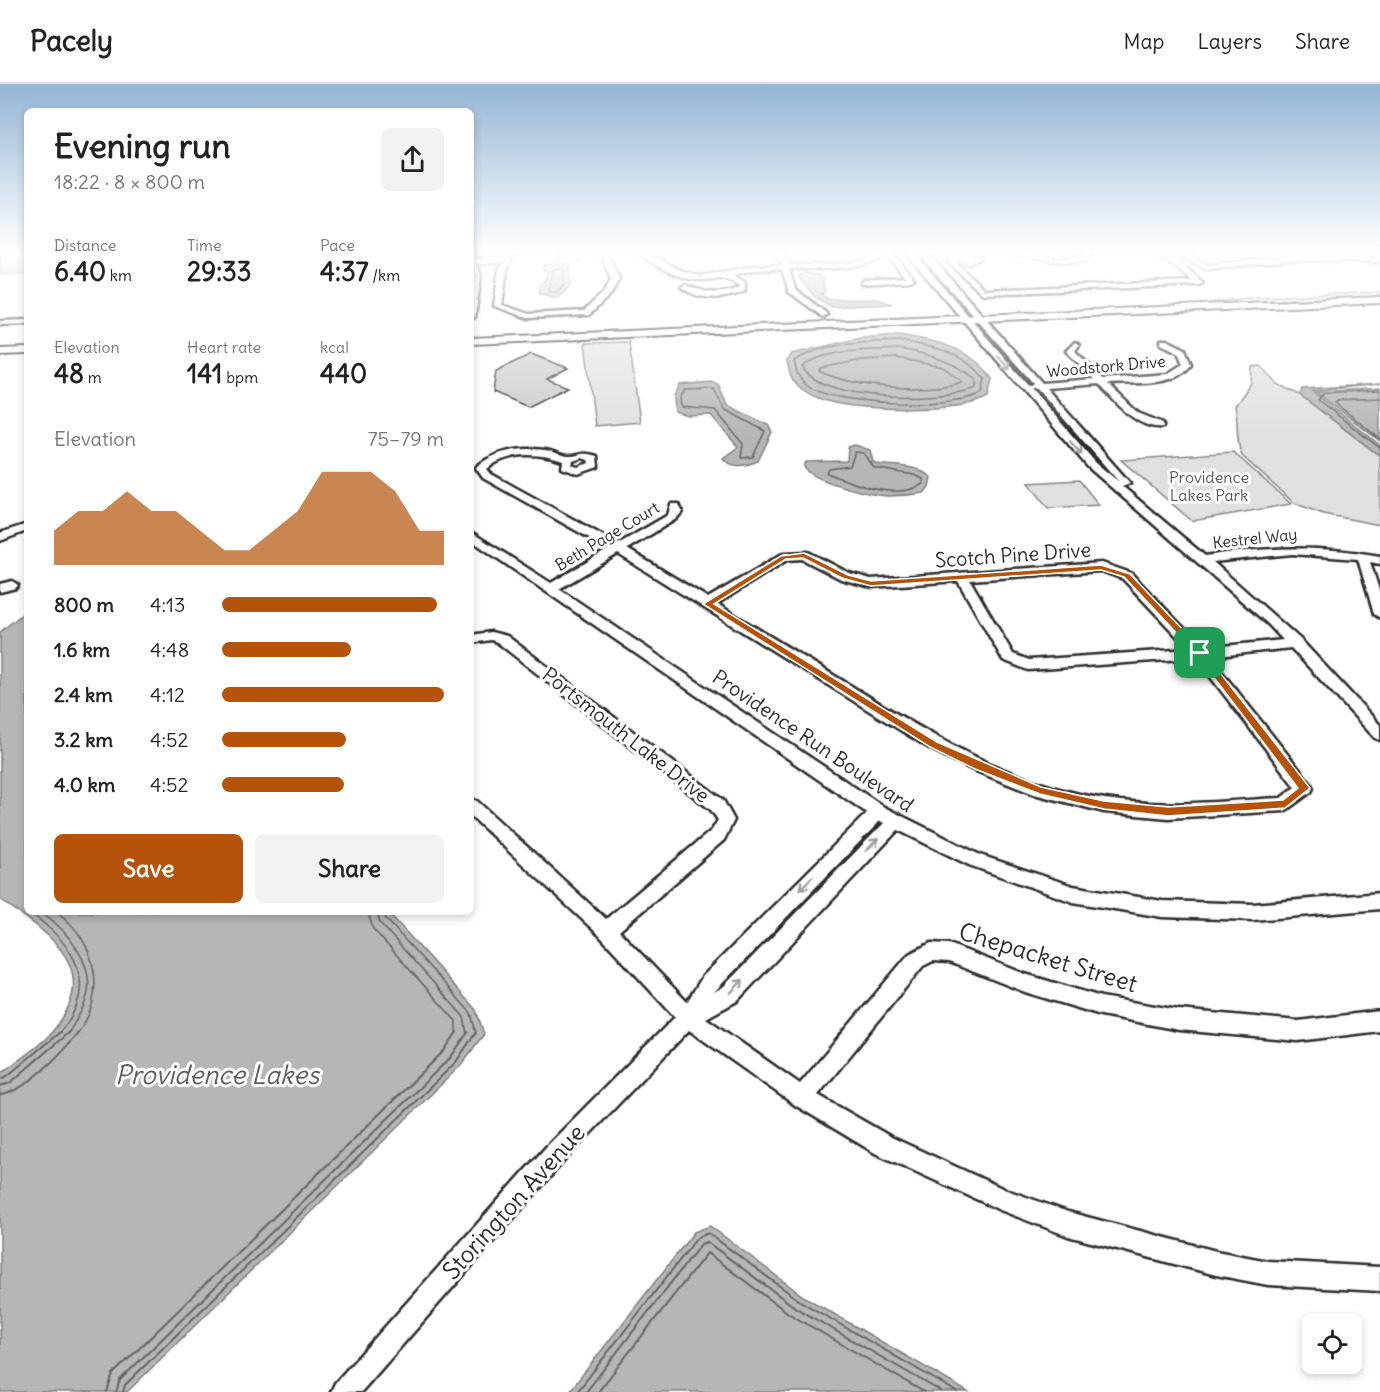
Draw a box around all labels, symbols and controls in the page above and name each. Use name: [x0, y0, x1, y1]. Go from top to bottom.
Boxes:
text: Pacely: [30, 23, 113, 59]
text: Map: [1124, 28, 1164, 55]
text: Layers: [1197, 28, 1262, 55]
text: Share: [1295, 28, 1350, 55]
text: Evening run: [54, 125, 230, 167]
button: share: [381, 128, 444, 191]
text: 18:22 · 8 × 800 m: [54, 169, 205, 194]
text: Distance: [54, 235, 116, 255]
text: Time: [187, 235, 222, 255]
text: Pace: [320, 235, 355, 255]
text: 6.40: [54, 255, 106, 288]
text: 29:33: [187, 255, 252, 288]
text: 4:37: [320, 255, 368, 288]
text: km: [106, 265, 132, 285]
text: /km: [368, 265, 400, 285]
text: Elevation: [54, 337, 120, 357]
text: Heart rate: [187, 337, 261, 357]
text: kcal: [320, 337, 349, 357]
street label: Woodstork Drive: [1046, 351, 1166, 381]
one-way arrow: [997, 355, 1011, 370]
text: 48: [54, 357, 84, 390]
text: 141: [187, 357, 222, 390]
text: 440: [320, 357, 367, 390]
text: m: [84, 367, 102, 387]
text: bpm: [222, 367, 258, 387]
text: Elevation: [54, 426, 136, 451]
text: 75–79 m: [368, 426, 444, 451]
one-way arrow: [1069, 440, 1083, 455]
park label: Providence Lakes Park: [1169, 467, 1249, 505]
street label: Beth Page Court: [551, 497, 663, 575]
street label: Kestrel Way: [1212, 524, 1298, 552]
street label: Scotch Pine Drive: [934, 537, 1092, 572]
text: 800 m: [54, 592, 114, 617]
text: 4:13: [150, 592, 185, 617]
pin: [1174, 627, 1225, 678]
icon: arrive: [1183, 636, 1216, 669]
text: 1.6 km: [54, 637, 110, 662]
text: 4:48: [150, 637, 189, 662]
street label: Portsmouth Lake Drive: [538, 662, 715, 808]
street label: Providence Run Boulevard: [708, 664, 919, 817]
text: 2.4 km: [54, 682, 113, 707]
text: 4:12: [150, 682, 185, 707]
text: 3.2 km: [54, 727, 113, 752]
text: 4:52: [150, 727, 189, 752]
text: 4.0 km: [54, 772, 115, 797]
text: 4:52: [150, 772, 189, 797]
button: Save: [54, 834, 243, 903]
button: Share: [255, 834, 444, 903]
one-way arrow: [865, 838, 880, 852]
one-way arrow: [799, 875, 814, 890]
street label: Chepacket Street: [955, 916, 1141, 998]
one-way arrow: [730, 978, 745, 993]
water label: Providence Lakes: [115, 1058, 321, 1091]
street label: Storington Avenue: [436, 1117, 591, 1285]
map controls: [1302, 1314, 1362, 1374]
button: locate: [1302, 1314, 1362, 1374]

